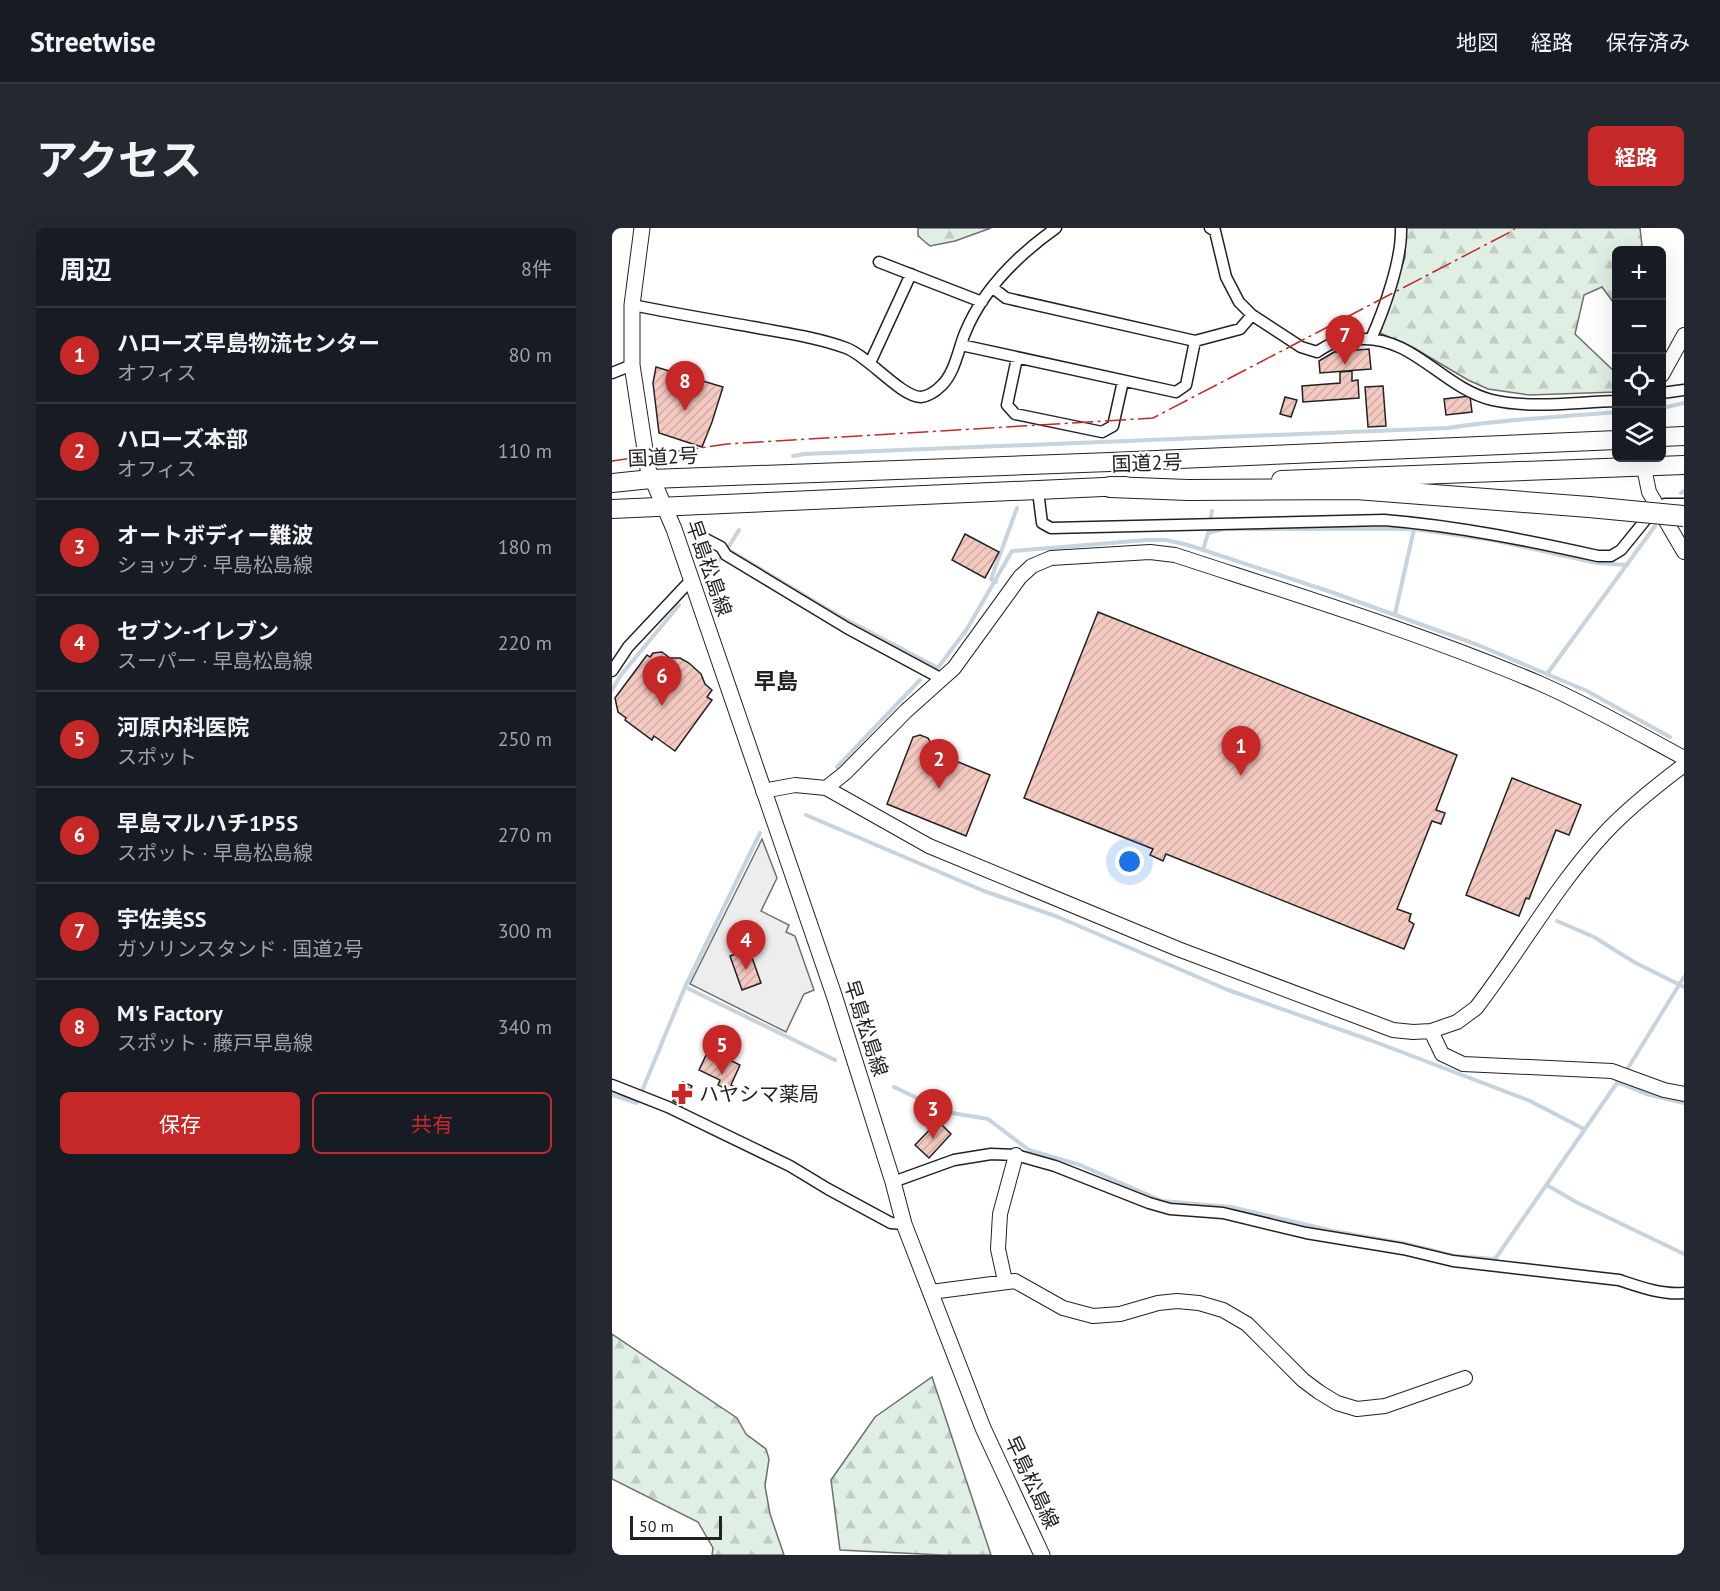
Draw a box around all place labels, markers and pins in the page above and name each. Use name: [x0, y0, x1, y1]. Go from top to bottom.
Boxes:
pin: 7: [1326, 316, 1364, 365]
pin: 8: [666, 362, 704, 411]
pin: 6: [643, 656, 682, 706]
pin: 1: [1222, 726, 1260, 776]
pin: 2: [920, 740, 958, 789]
pin: 4: [726, 920, 766, 970]
pin: 5: [702, 1026, 742, 1075]
place label: ハヤシマ薬局: [699, 1081, 819, 1107]
pharmacy icon: ハヤシマ薬局: [670, 1082, 694, 1106]
pin: 3: [914, 1090, 952, 1139]

